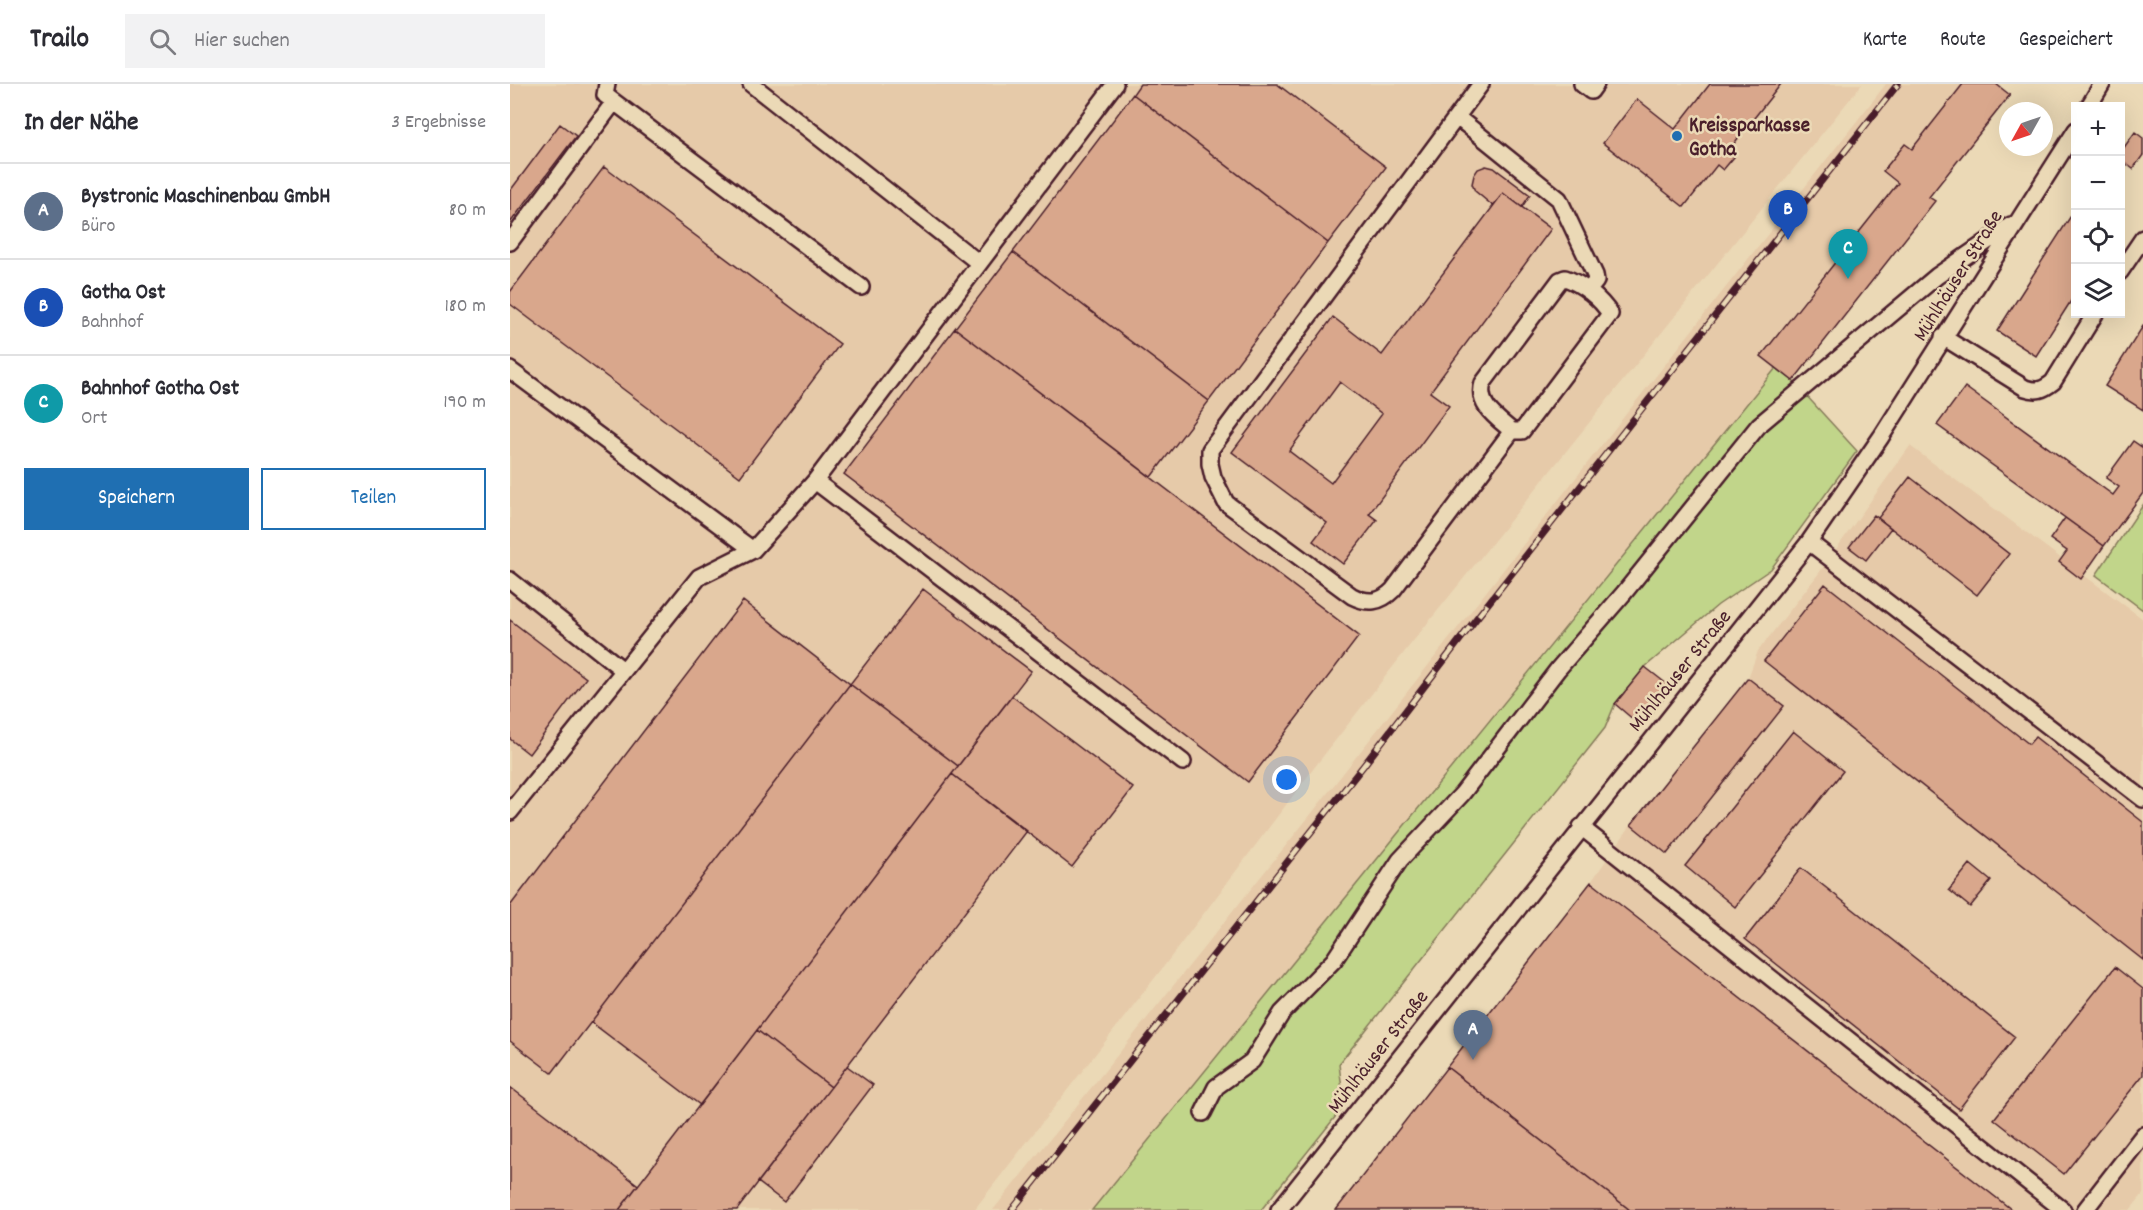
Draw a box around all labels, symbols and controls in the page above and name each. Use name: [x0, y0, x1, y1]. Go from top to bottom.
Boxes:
search box: [125, 14, 545, 68]
text: Trailo: [30, 21, 89, 61]
icon: search: [146, 25, 179, 58]
text: Hier suchen: [194, 26, 290, 57]
text: Karte: [1863, 26, 1907, 56]
text: Route: [1940, 26, 1986, 56]
text: Gespeichert: [2019, 26, 2113, 56]
north arrow: [1999, 102, 2053, 156]
map controls: [2071, 102, 2125, 318]
button: +: [2071, 102, 2125, 156]
text: In der Nähe: [24, 105, 138, 142]
text: 3 Ergebnisse: [391, 109, 486, 137]
place label: Kreissparkasse Gotha: [1689, 112, 1810, 166]
marker: Kreissparkasse Gotha: [1670, 129, 1684, 143]
button: −: [2071, 156, 2125, 210]
text: Bystronic Maschinenbau GmbH: [81, 182, 331, 213]
pin: B: [1768, 190, 1808, 240]
text: A: [38, 197, 49, 225]
text: 80 m: [449, 197, 486, 225]
street label: Mühlhäuser Straße: [1907, 205, 2012, 348]
button: locate: [2071, 210, 2125, 264]
text: Büro: [81, 213, 115, 241]
pin: C: [1828, 230, 1868, 279]
button: layers: [2071, 264, 2125, 318]
text: Gotha Ost: [81, 278, 165, 309]
text: B: [39, 293, 48, 321]
text: 180 m: [444, 293, 486, 321]
text: Bahnhof: [81, 309, 143, 337]
text: Bahnhof Gotha Ost: [81, 374, 239, 405]
text: C: [39, 389, 48, 417]
text: 190 m: [443, 389, 486, 417]
text: Ort: [81, 405, 107, 433]
button: Speichern: [24, 468, 249, 530]
button: Teilen: [261, 468, 486, 530]
street label: Mühlhäuser Straße: [1623, 604, 1740, 739]
your location: [1272, 765, 1301, 794]
street label: Mühlhäuser Straße: [1321, 985, 1437, 1121]
pin: A: [1454, 1010, 1492, 1060]

